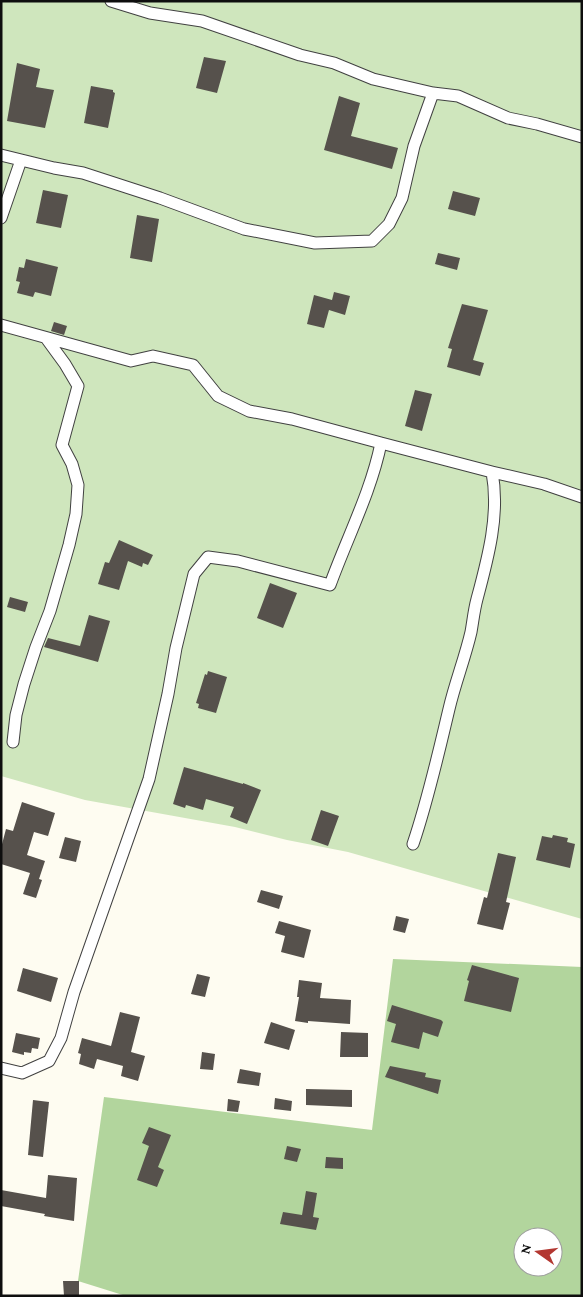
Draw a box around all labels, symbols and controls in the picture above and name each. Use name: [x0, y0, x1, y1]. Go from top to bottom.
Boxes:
north arrow: [513, 1227, 563, 1277]
text: N: [516, 1242, 534, 1255]

